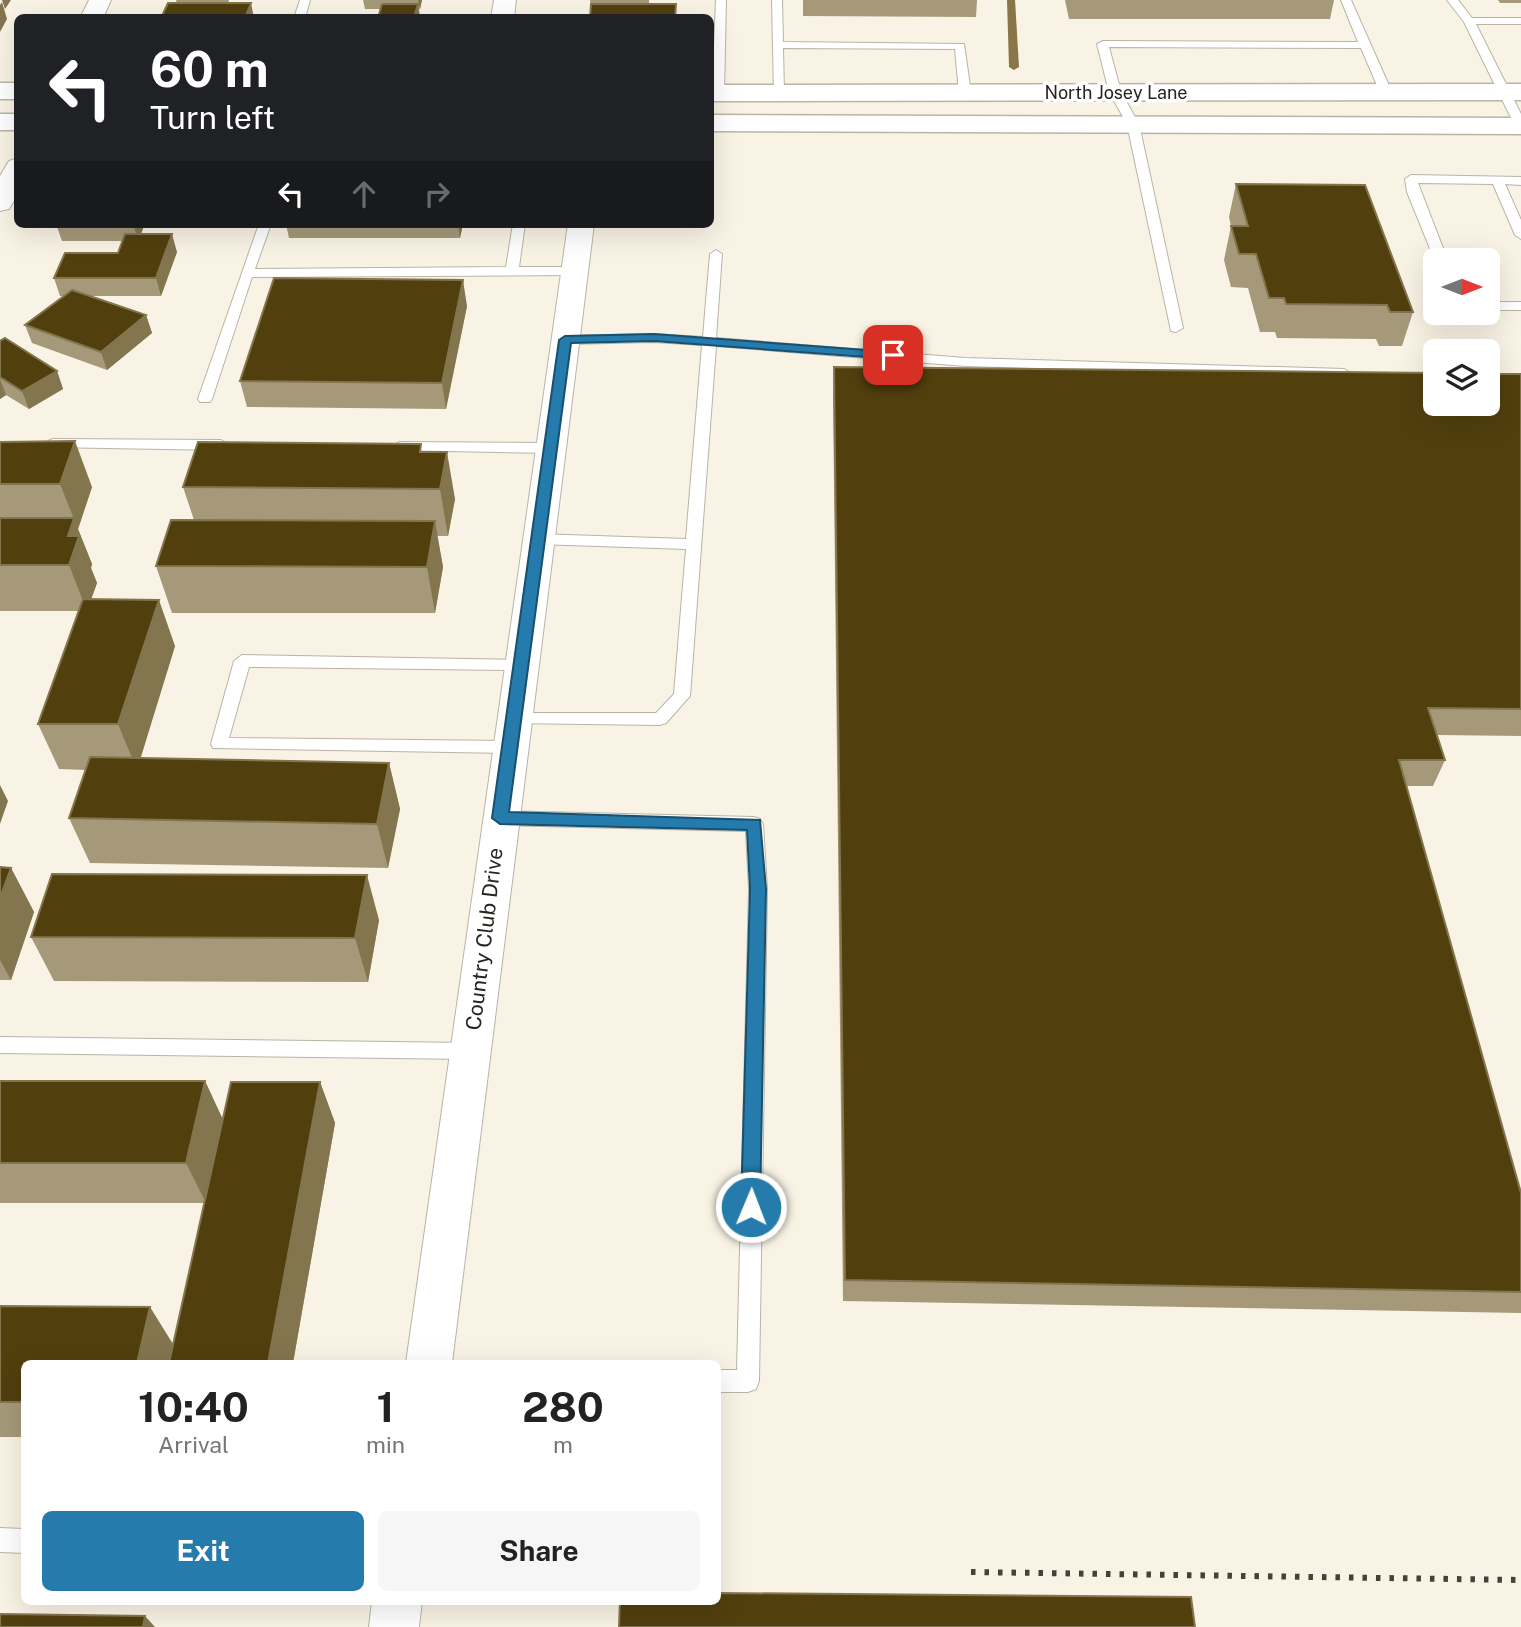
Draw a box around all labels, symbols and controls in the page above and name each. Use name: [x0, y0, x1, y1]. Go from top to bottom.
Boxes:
text: 60 m: [150, 40, 269, 98]
icon: left: [35, 42, 126, 133]
street label: North Josey Lane: [1044, 82, 1188, 103]
text: Turn left: [150, 99, 275, 136]
icon: left: [272, 175, 310, 213]
icon: ahead: [345, 175, 383, 213]
icon: right: [418, 175, 456, 213]
north arrow: [1423, 248, 1500, 326]
map controls: [1423, 248, 1500, 416]
pin: [863, 325, 923, 385]
icon: arrive: [874, 336, 912, 374]
button: layers: [1423, 339, 1500, 416]
street label: Country Club Drive: [460, 846, 508, 1032]
position arrow: [714, 1170, 788, 1244]
text: 10:40: [138, 1382, 249, 1431]
text: 1: [377, 1382, 395, 1431]
text: 280: [522, 1382, 604, 1431]
text: Arrival: [158, 1431, 229, 1458]
text: min: [366, 1431, 405, 1458]
text: m: [553, 1431, 573, 1458]
button: Exit: [42, 1511, 364, 1591]
button: Share: [378, 1511, 700, 1591]

